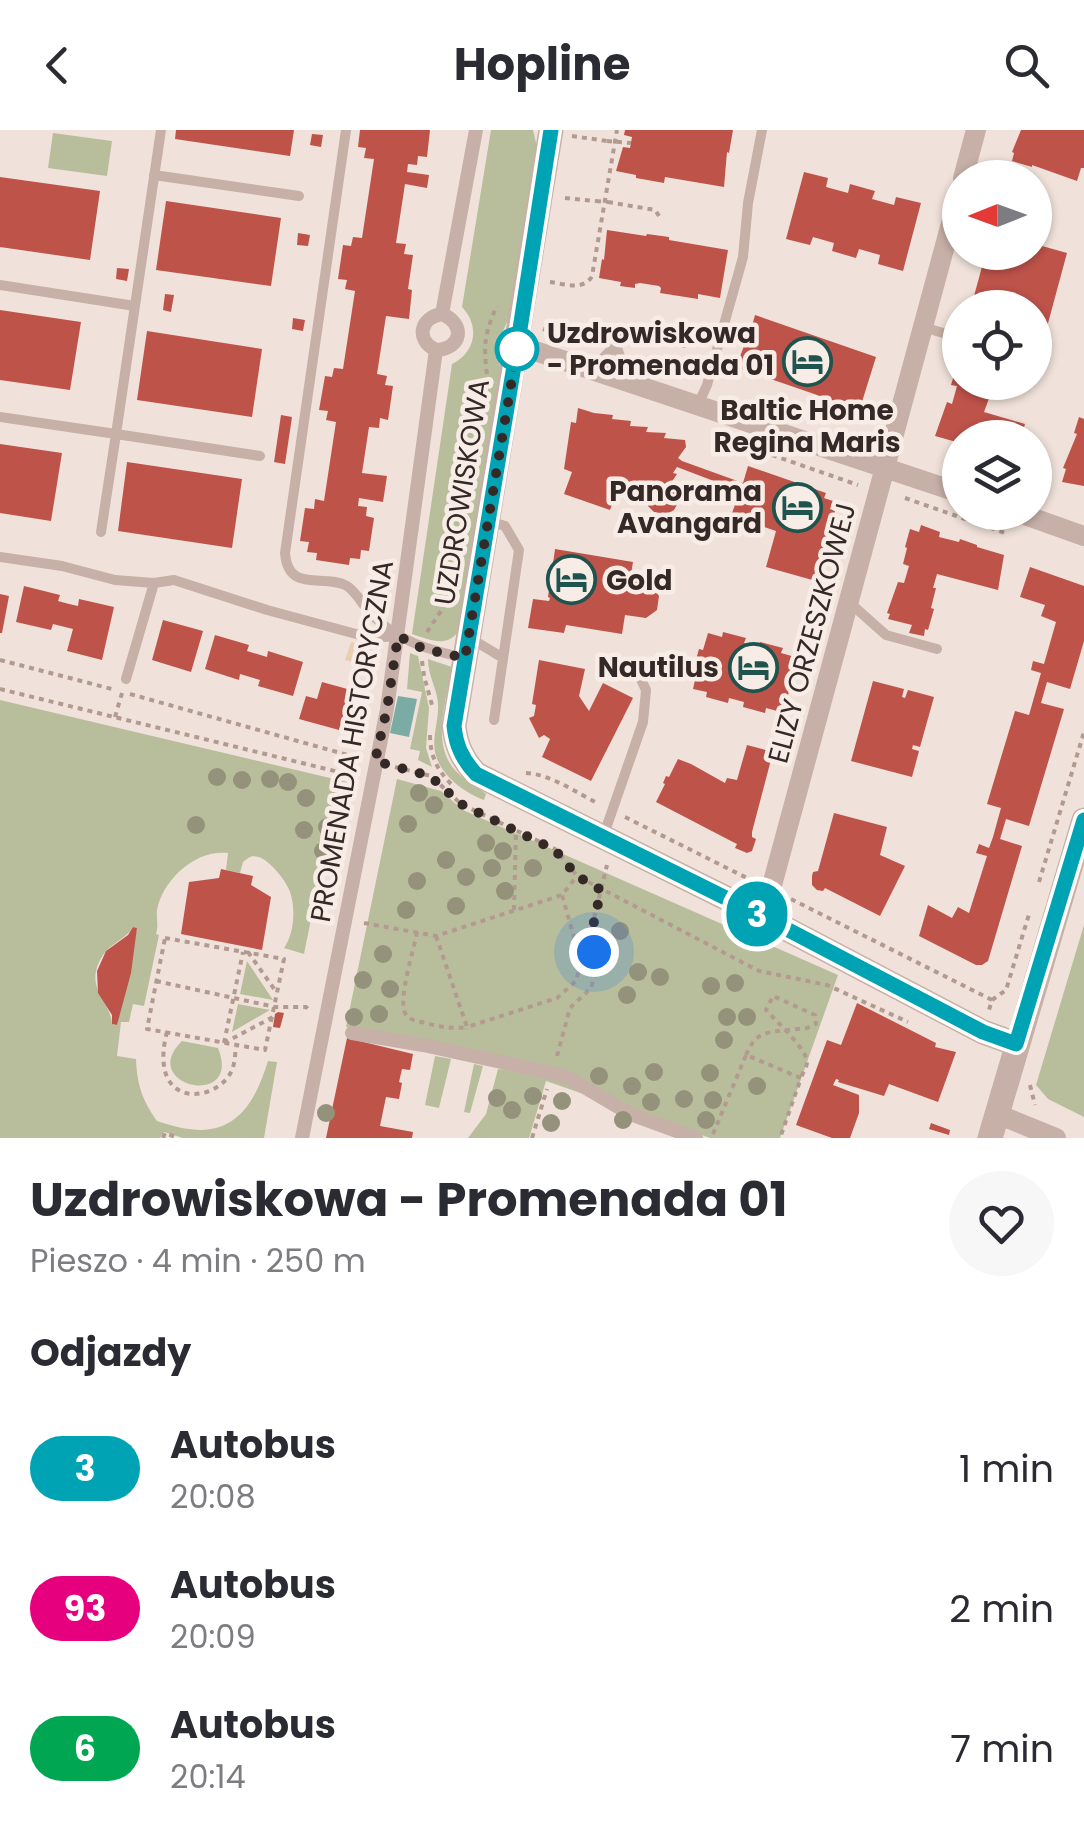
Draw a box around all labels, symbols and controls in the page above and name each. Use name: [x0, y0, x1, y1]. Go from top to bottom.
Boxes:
text: Hopline: [454, 33, 630, 96]
icon: back: [30, 38, 85, 93]
icon: search: [999, 38, 1054, 93]
north arrow: [942, 160, 1052, 270]
map controls: [942, 160, 1052, 530]
button: locate: [942, 290, 1052, 400]
place label: Uzdrowiskowa - Promenada 01: [547, 314, 774, 385]
marker: Uzdrowiskowa - Promenada 01: [496, 328, 538, 370]
hotel icon: Baltic Home Regina Maris: [781, 336, 833, 388]
street label: UZDROWISKOWA: [425, 376, 499, 608]
place label: Baltic Home Regina Maris: [713, 391, 901, 462]
button: layers: [942, 420, 1052, 530]
place label: Panorama Avangard: [609, 472, 762, 543]
hotel icon: Panorama Avangard: [771, 481, 823, 533]
street label: ELIZY ORZESZKOWEJ: [759, 499, 865, 767]
hotel icon: Gold: [545, 554, 597, 606]
street label: PROMENADA HISTORYCZNA: [301, 557, 403, 925]
place label: Gold: [606, 561, 672, 600]
hotel icon: Nautilus: [728, 641, 780, 693]
place label: Nautilus: [598, 648, 719, 687]
line badge: 3: [724, 882, 790, 946]
text: 3: [746, 890, 768, 939]
your location: [569, 927, 619, 977]
text: Uzdrowiskowa - Promenada 01: [30, 1166, 788, 1233]
button: heart: [949, 1171, 1054, 1276]
text: Pieszo · 4 min · 250 m: [30, 1238, 366, 1283]
text: Odjazdy: [30, 1326, 191, 1379]
text: Autobus: [170, 1418, 336, 1471]
text: 1 min: [959, 1442, 1054, 1495]
text: 3: [74, 1444, 96, 1493]
text: 20:08: [170, 1474, 256, 1519]
text: Autobus: [170, 1558, 336, 1611]
text: 2 min: [949, 1582, 1054, 1635]
text: 93: [64, 1584, 106, 1633]
text: 20:09: [170, 1614, 256, 1659]
text: Autobus: [170, 1698, 336, 1751]
text: 7 min: [950, 1722, 1054, 1775]
text: 6: [74, 1724, 96, 1773]
text: 20:14: [170, 1754, 246, 1799]

